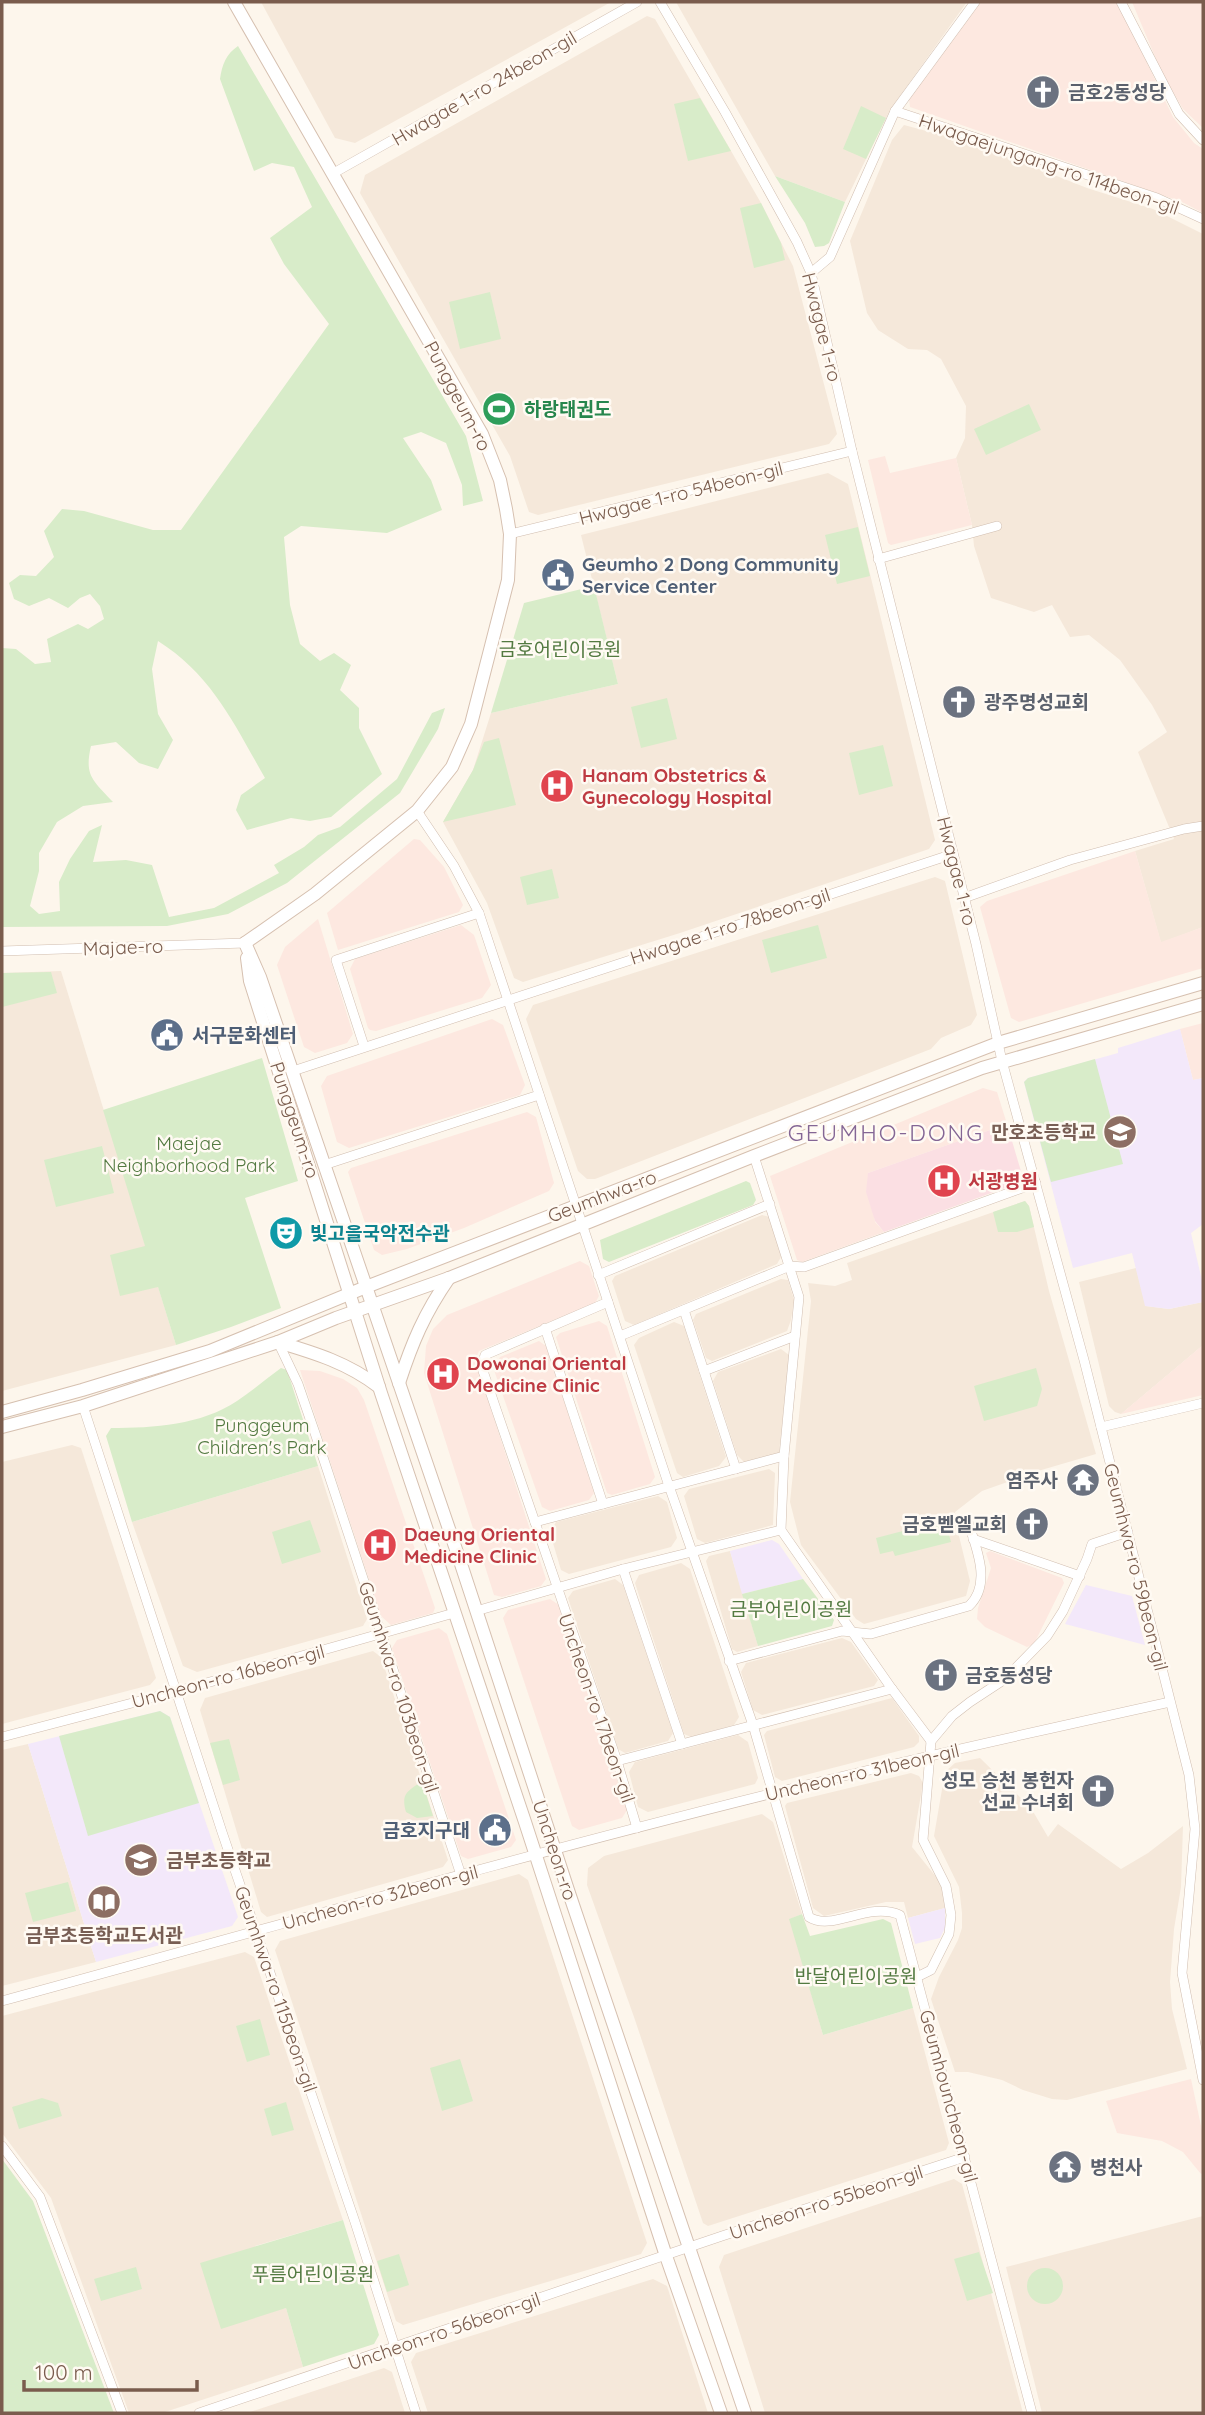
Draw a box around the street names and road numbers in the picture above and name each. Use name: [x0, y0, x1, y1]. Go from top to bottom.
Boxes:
street label: Hwagae 1-ro 24beon-gil: [387, 25, 581, 151]
street label: Hwagaejungang-ro 114beon-gil: [916, 108, 1182, 220]
street label: Hwagae 1-ro: [797, 270, 847, 384]
street label: Punggeum-ro: [419, 337, 497, 455]
street label: Hwagae 1-ro 54beon-gil: [576, 456, 786, 530]
street label: Hwagae 1-ro: [932, 814, 982, 928]
street label: Hwagae 1-ro 78beon-gil: [627, 882, 833, 970]
street label: Majae-ro: [82, 934, 164, 960]
street label: Punggeum-ro: [265, 1059, 325, 1181]
street label: Geumhwa-ro: [544, 1164, 660, 1228]
street label: Geumhwa-ro 59beon-gil: [1099, 1461, 1173, 1673]
street label: Geumhwa-ro 103beon-gil: [354, 1578, 444, 1796]
street label: Uncheon-ro 17beon-gil: [553, 1610, 641, 1806]
street label: Uncheon-ro 16beon-gil: [129, 1639, 327, 1713]
street label: Uncheon-ro 31beon-gil: [762, 1738, 962, 1806]
street label: Uncheon-ro: [527, 1797, 583, 1903]
street label: Uncheon-ro 32beon-gil: [279, 1859, 481, 1935]
street label: Geumhwa-ro 115beon-gil: [229, 1883, 323, 2095]
street label: Geumhouncheon-gil: [914, 2007, 984, 2185]
street label: Uncheon-ro 55beon-gil: [726, 2159, 926, 2245]
street label: Uncheon-ro 56beon-gil: [344, 2287, 544, 2375]

